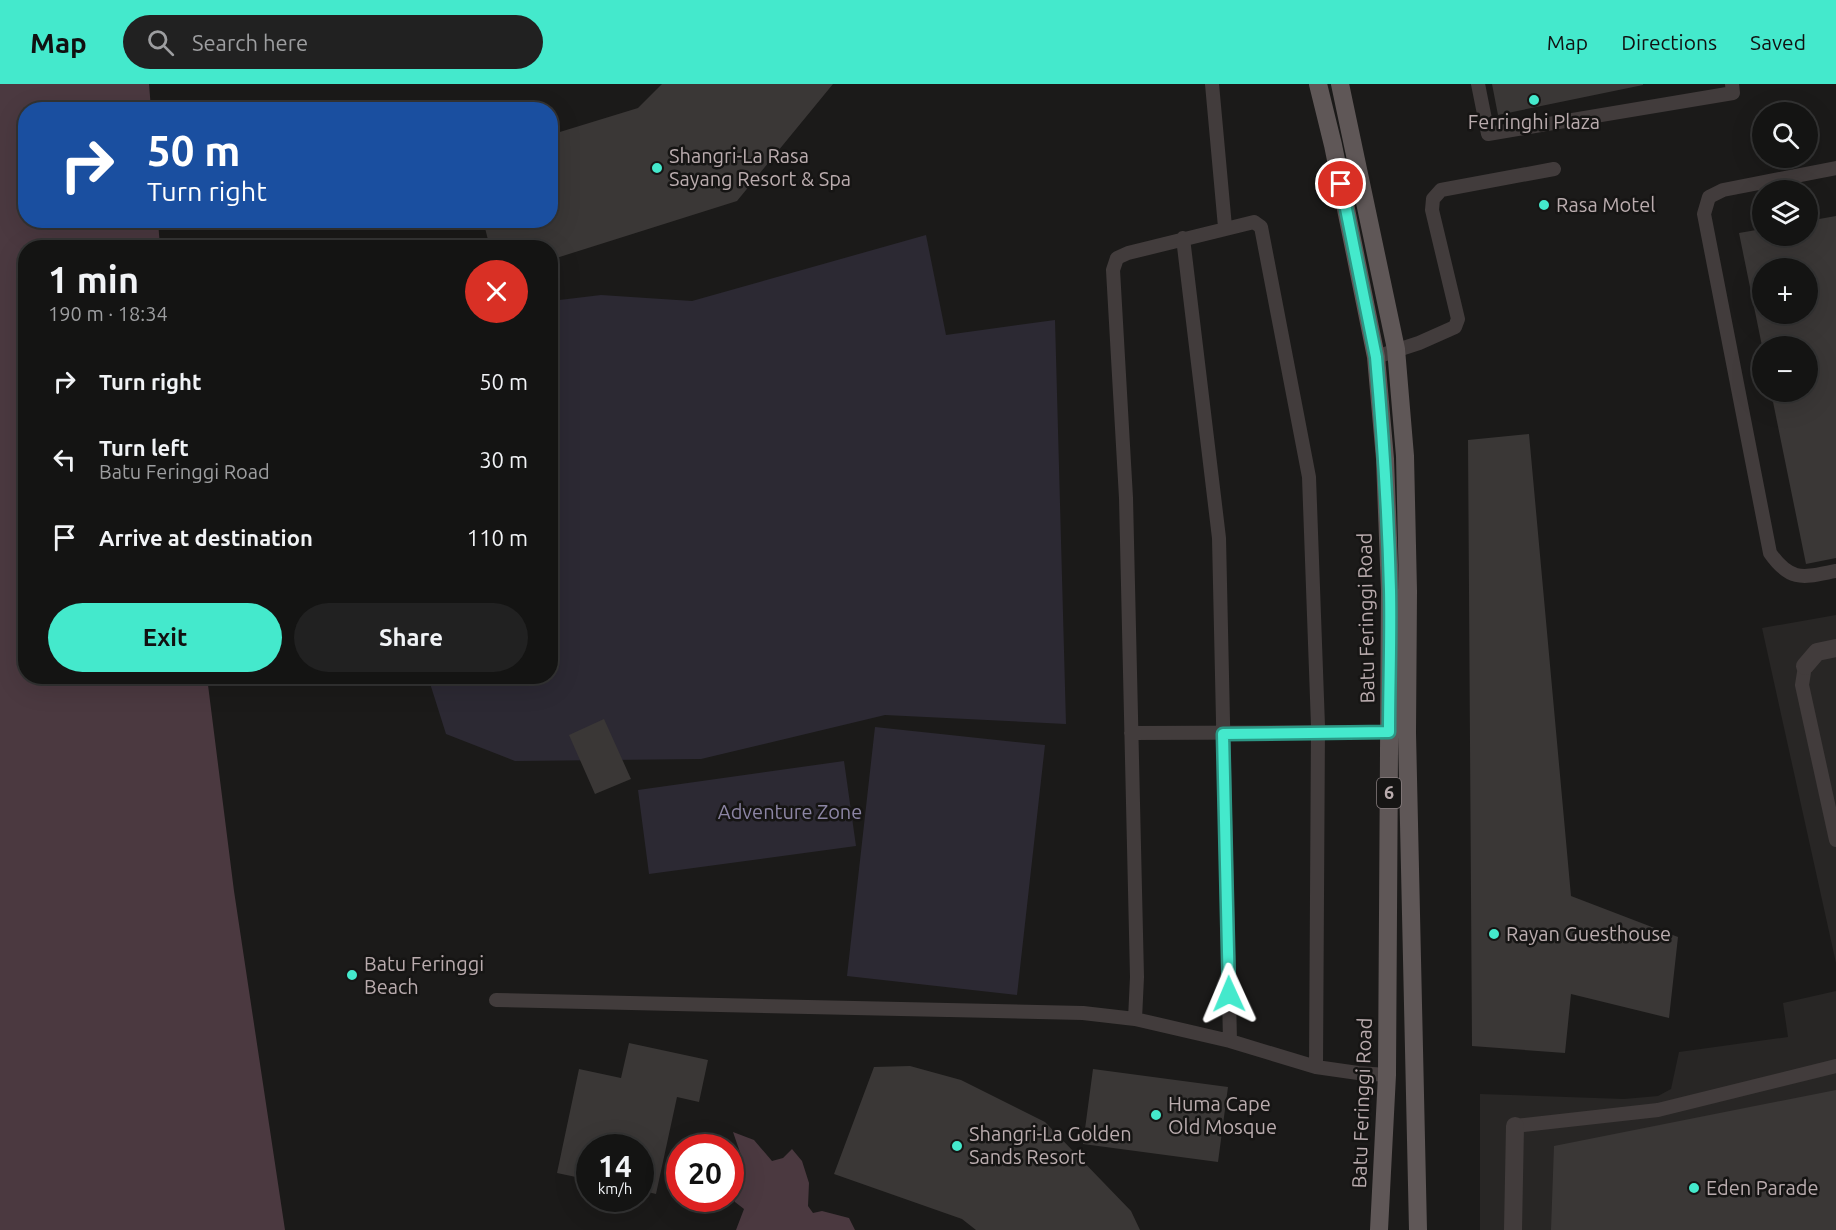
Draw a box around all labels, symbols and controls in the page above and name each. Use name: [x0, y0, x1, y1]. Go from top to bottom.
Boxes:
search box: [123, 15, 543, 69]
icon: search: [144, 26, 177, 59]
text: Map: [30, 27, 87, 58]
text: Search here: [192, 30, 308, 55]
text: Map: [1547, 30, 1588, 54]
text: Directions: [1621, 30, 1717, 54]
text: Saved: [1750, 30, 1806, 54]
marker: Ferringhi Plaza: [1527, 93, 1541, 107]
map controls: [1752, 102, 1818, 402]
button: search: [1752, 102, 1818, 168]
place label: Ferringhi Plaza: [1468, 110, 1600, 133]
icon: right: [48, 126, 126, 204]
text: 50 m: [147, 127, 241, 174]
place label: Shangri-La Rasa Sayang Resort & Spa: [669, 144, 851, 190]
pin: [1315, 158, 1366, 209]
marker: Shangri-La Rasa Sayang Resort & Spa: [650, 161, 664, 175]
icon: arrive: [1324, 167, 1357, 200]
text: Turn right: [147, 176, 267, 206]
button: layers: [1752, 180, 1818, 246]
place label: Rasa Motel: [1556, 193, 1655, 216]
marker: Rasa Motel: [1537, 198, 1551, 212]
button: +: [1752, 258, 1818, 324]
text: 1 min: [48, 259, 139, 300]
button: close: [465, 260, 528, 323]
text: 190 m · 18:34: [48, 302, 168, 325]
button: −: [1752, 336, 1818, 402]
icon: right: [48, 365, 81, 398]
text: Turn right: [99, 369, 201, 394]
text: 50 m: [479, 369, 528, 394]
text: Turn left: [99, 435, 189, 460]
icon: left: [48, 443, 81, 476]
text: 30 m: [479, 447, 528, 472]
text: Batu Feringgi Road: [99, 460, 270, 483]
icon: arrive: [48, 521, 81, 554]
text: Arrive at destination: [99, 525, 313, 550]
text: 110 m: [467, 525, 528, 550]
street label: Batu Feringgi Road: [1353, 532, 1378, 704]
button: Exit: [48, 603, 282, 672]
button: Share: [294, 603, 528, 672]
road number: 6: [1377, 778, 1401, 808]
park label: Adventure Zone: [718, 800, 862, 823]
place label: Rayan Guesthouse: [1506, 922, 1671, 945]
marker: Rayan Guesthouse: [1487, 927, 1501, 941]
place label: Batu Feringgi Beach: [364, 952, 484, 998]
position arrow: [1197, 962, 1261, 1026]
marker: Batu Feringgi Beach: [345, 968, 359, 982]
street label: Batu Feringgi Road: [1347, 1017, 1376, 1189]
place label: Huma Cape Old Mosque: [1168, 1092, 1277, 1138]
marker: Huma Cape Old Mosque: [1149, 1108, 1163, 1122]
place label: Shangri-La Golden Sands Resort: [969, 1122, 1132, 1168]
speed limit sign: 20: [666, 1134, 744, 1212]
marker: Shangri-La Golden Sands Resort: [950, 1139, 964, 1153]
text: 14: [598, 1149, 632, 1183]
place label: Eden Parade: [1706, 1176, 1818, 1199]
text: km/h: [598, 1180, 632, 1197]
marker: Eden Parade: [1687, 1181, 1701, 1195]

